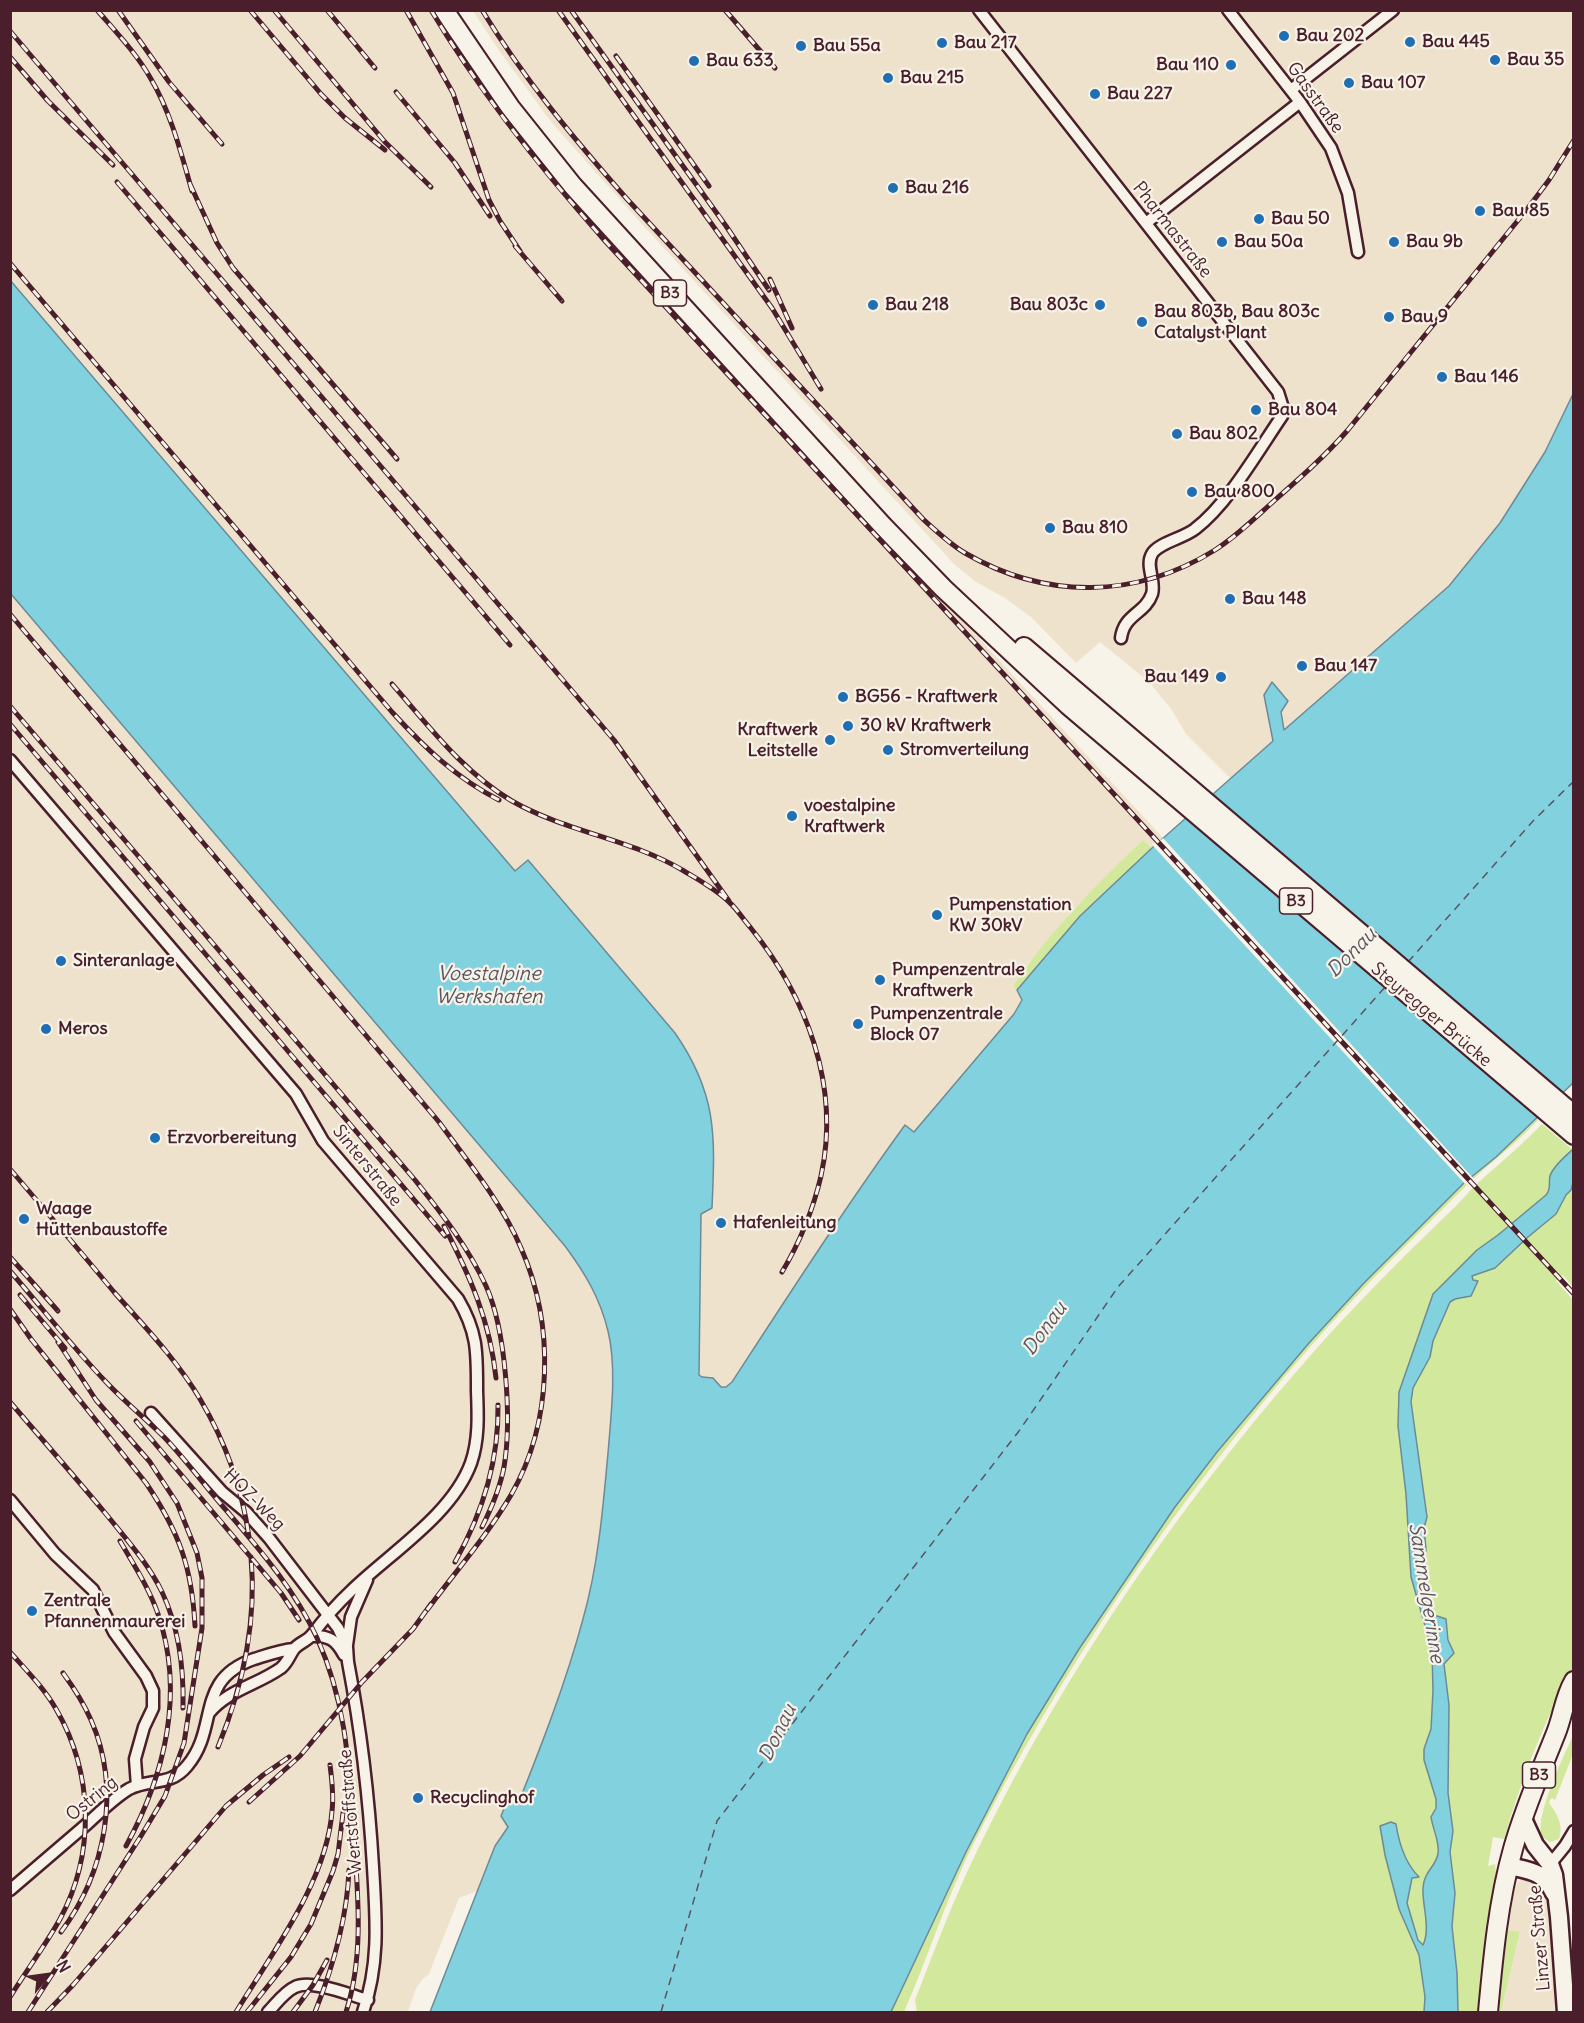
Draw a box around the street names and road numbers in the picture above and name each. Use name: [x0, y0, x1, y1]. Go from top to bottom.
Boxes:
street label: Gasstraße: [1282, 58, 1348, 138]
street label: Pharmastraße: [1128, 178, 1216, 282]
road number: B3: [654, 280, 686, 306]
road number: B3: [1280, 888, 1312, 914]
street label: Steyregger Brücke: [1366, 958, 1496, 1072]
street label: Sinterstraße: [328, 1121, 406, 1211]
street label: HOZ-Weg: [219, 1465, 289, 1535]
street label: Wertstoffstraße: [335, 1748, 367, 1876]
road number: B3: [1522, 1762, 1556, 1788]
street label: Ostring: [62, 1772, 122, 1826]
street label: Linzer Straße: [1525, 1884, 1555, 1992]

